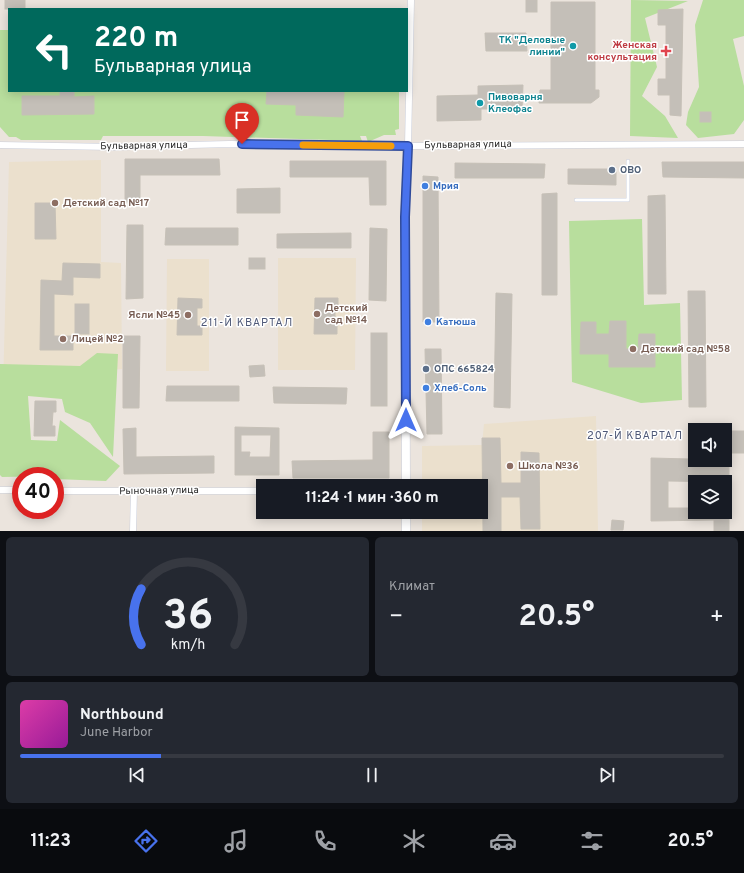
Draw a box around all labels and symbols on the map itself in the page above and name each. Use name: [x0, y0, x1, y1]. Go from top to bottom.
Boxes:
place label: ТК "Деловые линии": [499, 34, 565, 59]
place label: Женская консультация: [587, 39, 657, 64]
marker: ТК "Деловые линии": [568, 41, 578, 51]
marker: Женская консультация: [660, 45, 672, 57]
place label: Пивоварня Клеофас: [488, 91, 542, 116]
marker: Пивоварня Клеофас: [475, 98, 485, 108]
pin: [225, 103, 259, 144]
street label: Бульварная улица: [424, 138, 512, 152]
street label: Бульварная улица: [100, 139, 188, 153]
place label: ОВО: [620, 164, 641, 177]
marker: ОВО: [607, 165, 617, 175]
place label: Мрия: [433, 180, 459, 193]
marker: Мрия: [420, 181, 430, 191]
place label: Детский сад №17: [63, 197, 149, 210]
marker: Детский сад №17: [50, 198, 60, 208]
place label: Детский сад №14: [325, 302, 368, 327]
place label: Ясли №45: [128, 309, 180, 322]
marker: Детский сад №14: [312, 309, 322, 319]
marker: Ясли №45: [183, 310, 193, 320]
district label: 211-Й КВАРТАЛ: [201, 315, 293, 330]
place label: Катюша: [436, 316, 476, 329]
marker: Катюша: [423, 317, 433, 327]
place label: Лицей №2: [71, 333, 123, 346]
marker: Лицей №2: [58, 334, 68, 344]
place label: Детский сад №58: [641, 343, 730, 356]
marker: Детский сад №58: [628, 344, 638, 354]
place label: ОПС 665824: [434, 363, 494, 376]
marker: ОПС 665824: [421, 364, 431, 374]
place label: Хлеб-Соль: [434, 382, 487, 395]
marker: Хлеб-Соль: [421, 383, 431, 393]
position arrow: [385, 399, 427, 441]
district label: 207-Й КВАРТАЛ: [587, 428, 683, 443]
place label: Школа №36: [518, 460, 579, 473]
marker: Школа №36: [505, 461, 515, 471]
speed limit sign: 40: [12, 467, 64, 519]
street label: Рыночная улица: [119, 484, 199, 498]

